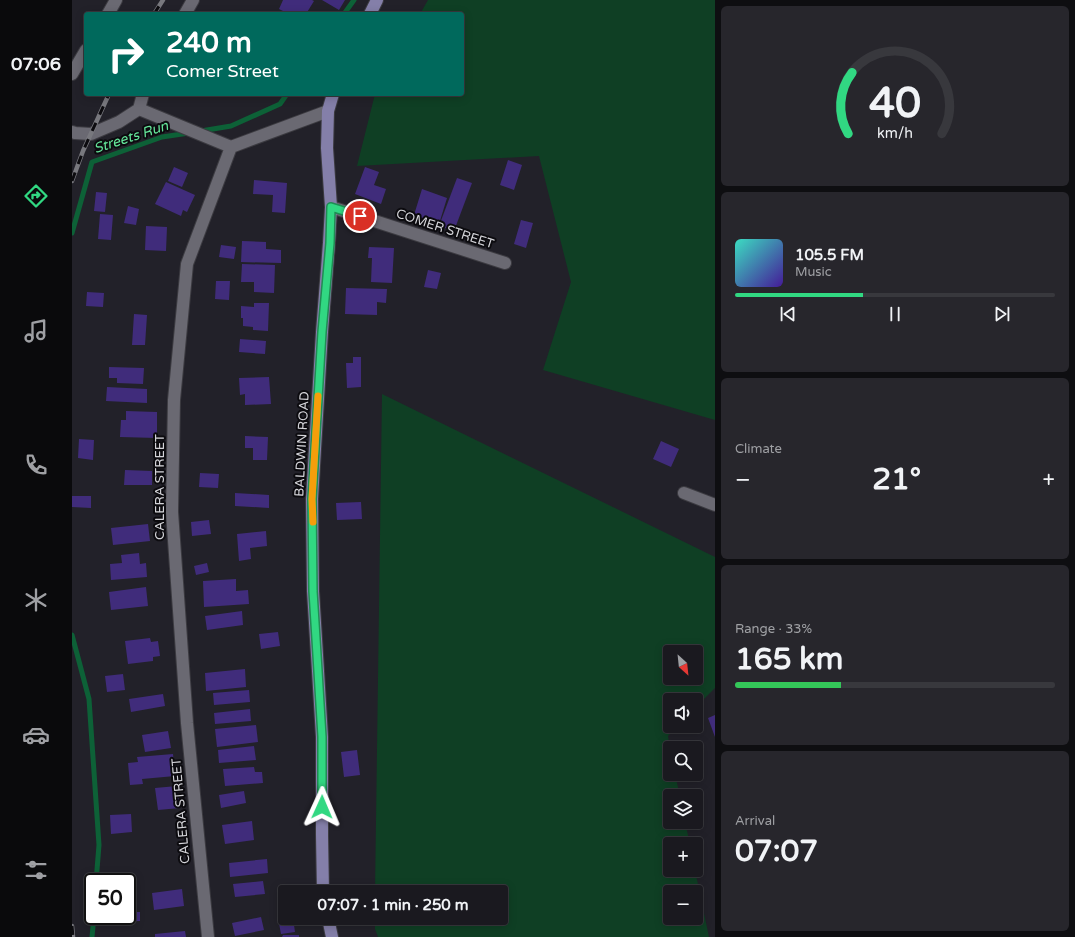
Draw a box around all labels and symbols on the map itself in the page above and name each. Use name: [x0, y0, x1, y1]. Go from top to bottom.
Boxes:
water label: Streets Run: [92, 117, 171, 157]
pin: [343, 199, 377, 233]
street label: COMER STREET: [394, 206, 496, 252]
street label: BALDWIN ROAD: [291, 391, 313, 497]
street label: CALERA STREET: [152, 434, 168, 540]
north arrow: [663, 645, 703, 685]
street label: CALERA STREET: [168, 757, 194, 865]
position arrow: [301, 786, 343, 828]
speed limit sign: 50: [84, 873, 136, 925]

